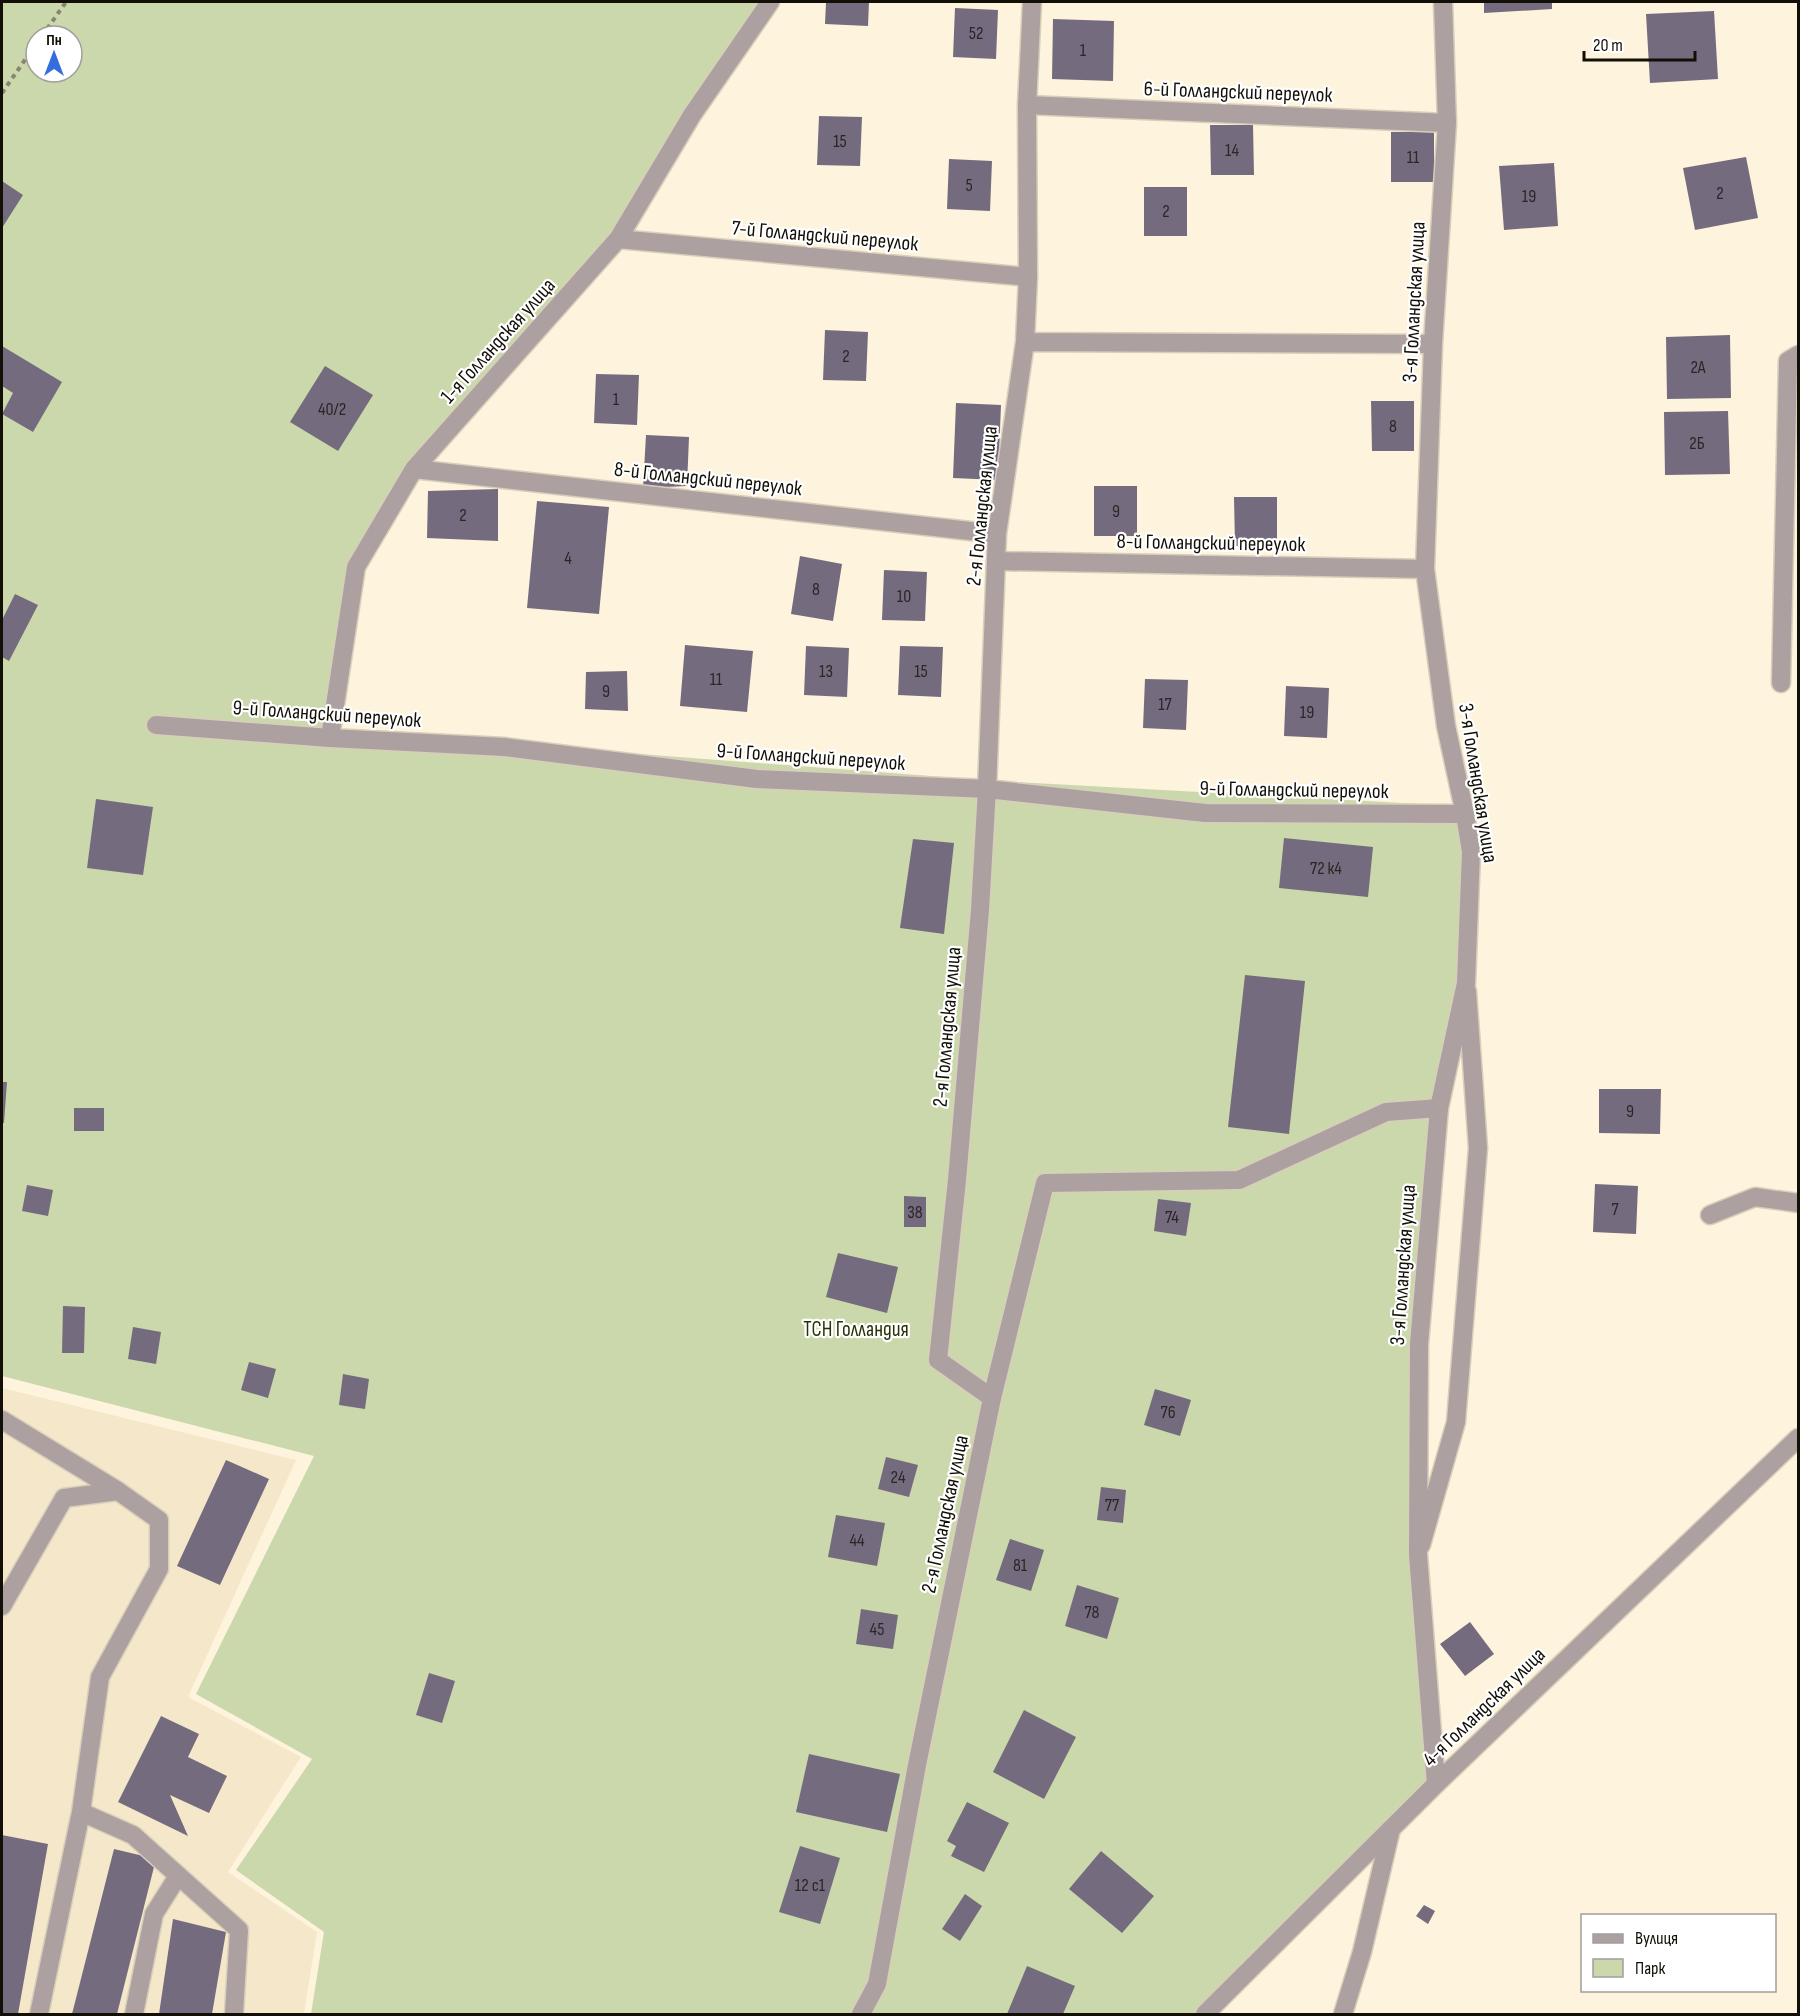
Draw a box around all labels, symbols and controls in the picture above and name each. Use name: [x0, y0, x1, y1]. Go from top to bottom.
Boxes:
house number: 52: [969, 23, 983, 44]
north arrow: [24, 24, 84, 84]
scale bar: [1584, 24, 1695, 62]
text: Пн: [46, 31, 62, 50]
text: 20 m: [1593, 35, 1623, 56]
house number: 1: [1080, 40, 1087, 61]
street label: 6-й Голландский переулок: [1143, 76, 1333, 108]
house number: 15: [833, 131, 847, 152]
house number: 14: [1225, 140, 1239, 161]
house number: 11: [1407, 147, 1420, 168]
house number: 5: [965, 175, 973, 196]
house number: 2: [1716, 183, 1724, 204]
house number: 19: [1522, 186, 1536, 207]
house number: 2: [1162, 201, 1170, 222]
street label: 7-й Голландский переулок: [731, 215, 919, 257]
street label: 3-я Голландская улица: [1397, 221, 1431, 383]
street label: 1-я Голландская улица: [435, 273, 561, 409]
house number: 2: [842, 346, 850, 367]
house number: 2А: [1690, 357, 1706, 378]
house number: 1: [613, 389, 620, 410]
house number: 40/2: [318, 399, 346, 420]
house number: 8: [1389, 416, 1397, 437]
street label: 2-я Голландская улица: [961, 425, 1003, 587]
house number: 2Б: [1689, 433, 1705, 454]
street label: 8-й Голландский переулок: [613, 457, 803, 501]
house number: 9: [1112, 501, 1120, 522]
house number: 2: [459, 505, 467, 526]
street label: 8-й Голландский переулок: [1116, 529, 1306, 557]
house number: 4: [564, 548, 572, 569]
house number: 8: [812, 579, 820, 600]
house number: 10: [897, 586, 911, 607]
house number: 13: [819, 661, 833, 682]
house number: 15: [914, 661, 928, 682]
house number: 11: [710, 669, 723, 690]
house number: 9: [602, 681, 610, 702]
house number: 17: [1158, 694, 1173, 715]
street label: 9-й Голландский переулок: [232, 695, 422, 733]
house number: 19: [1300, 702, 1314, 723]
street label: 3-я Голландская улица: [1453, 702, 1503, 864]
street label: 9-й Голландский переулок: [716, 738, 906, 776]
street label: 9-й Голландский переулок: [1199, 776, 1389, 804]
house number: 72 к4: [1310, 858, 1342, 879]
street label: 2-я Голландская улица: [928, 946, 966, 1108]
house number: 9: [1626, 1101, 1634, 1122]
street label: 3-я Голландская улица: [1385, 1184, 1421, 1346]
house number: 7: [1611, 1199, 1619, 1220]
house number: 38: [907, 1202, 923, 1223]
house number: 74: [1165, 1207, 1179, 1228]
park label: ТСН Голландия: [803, 1317, 909, 1342]
house number: 76: [1160, 1402, 1176, 1423]
street label: 2-я Голландская улица: [916, 1433, 974, 1595]
house number: 24: [891, 1467, 906, 1488]
house number: 77: [1105, 1495, 1120, 1516]
house number: 44: [849, 1530, 865, 1551]
house number: 81: [1013, 1555, 1028, 1576]
house number: 78: [1084, 1602, 1100, 1623]
house number: 45: [870, 1619, 884, 1640]
street label: 4-я Голландская улица: [1417, 1642, 1551, 1772]
house number: 12 с1: [795, 1875, 826, 1896]
legend: [1581, 1914, 1776, 1992]
text: Вулиця: [1635, 1928, 1678, 1949]
text: Парк: [1635, 1958, 1666, 1979]

